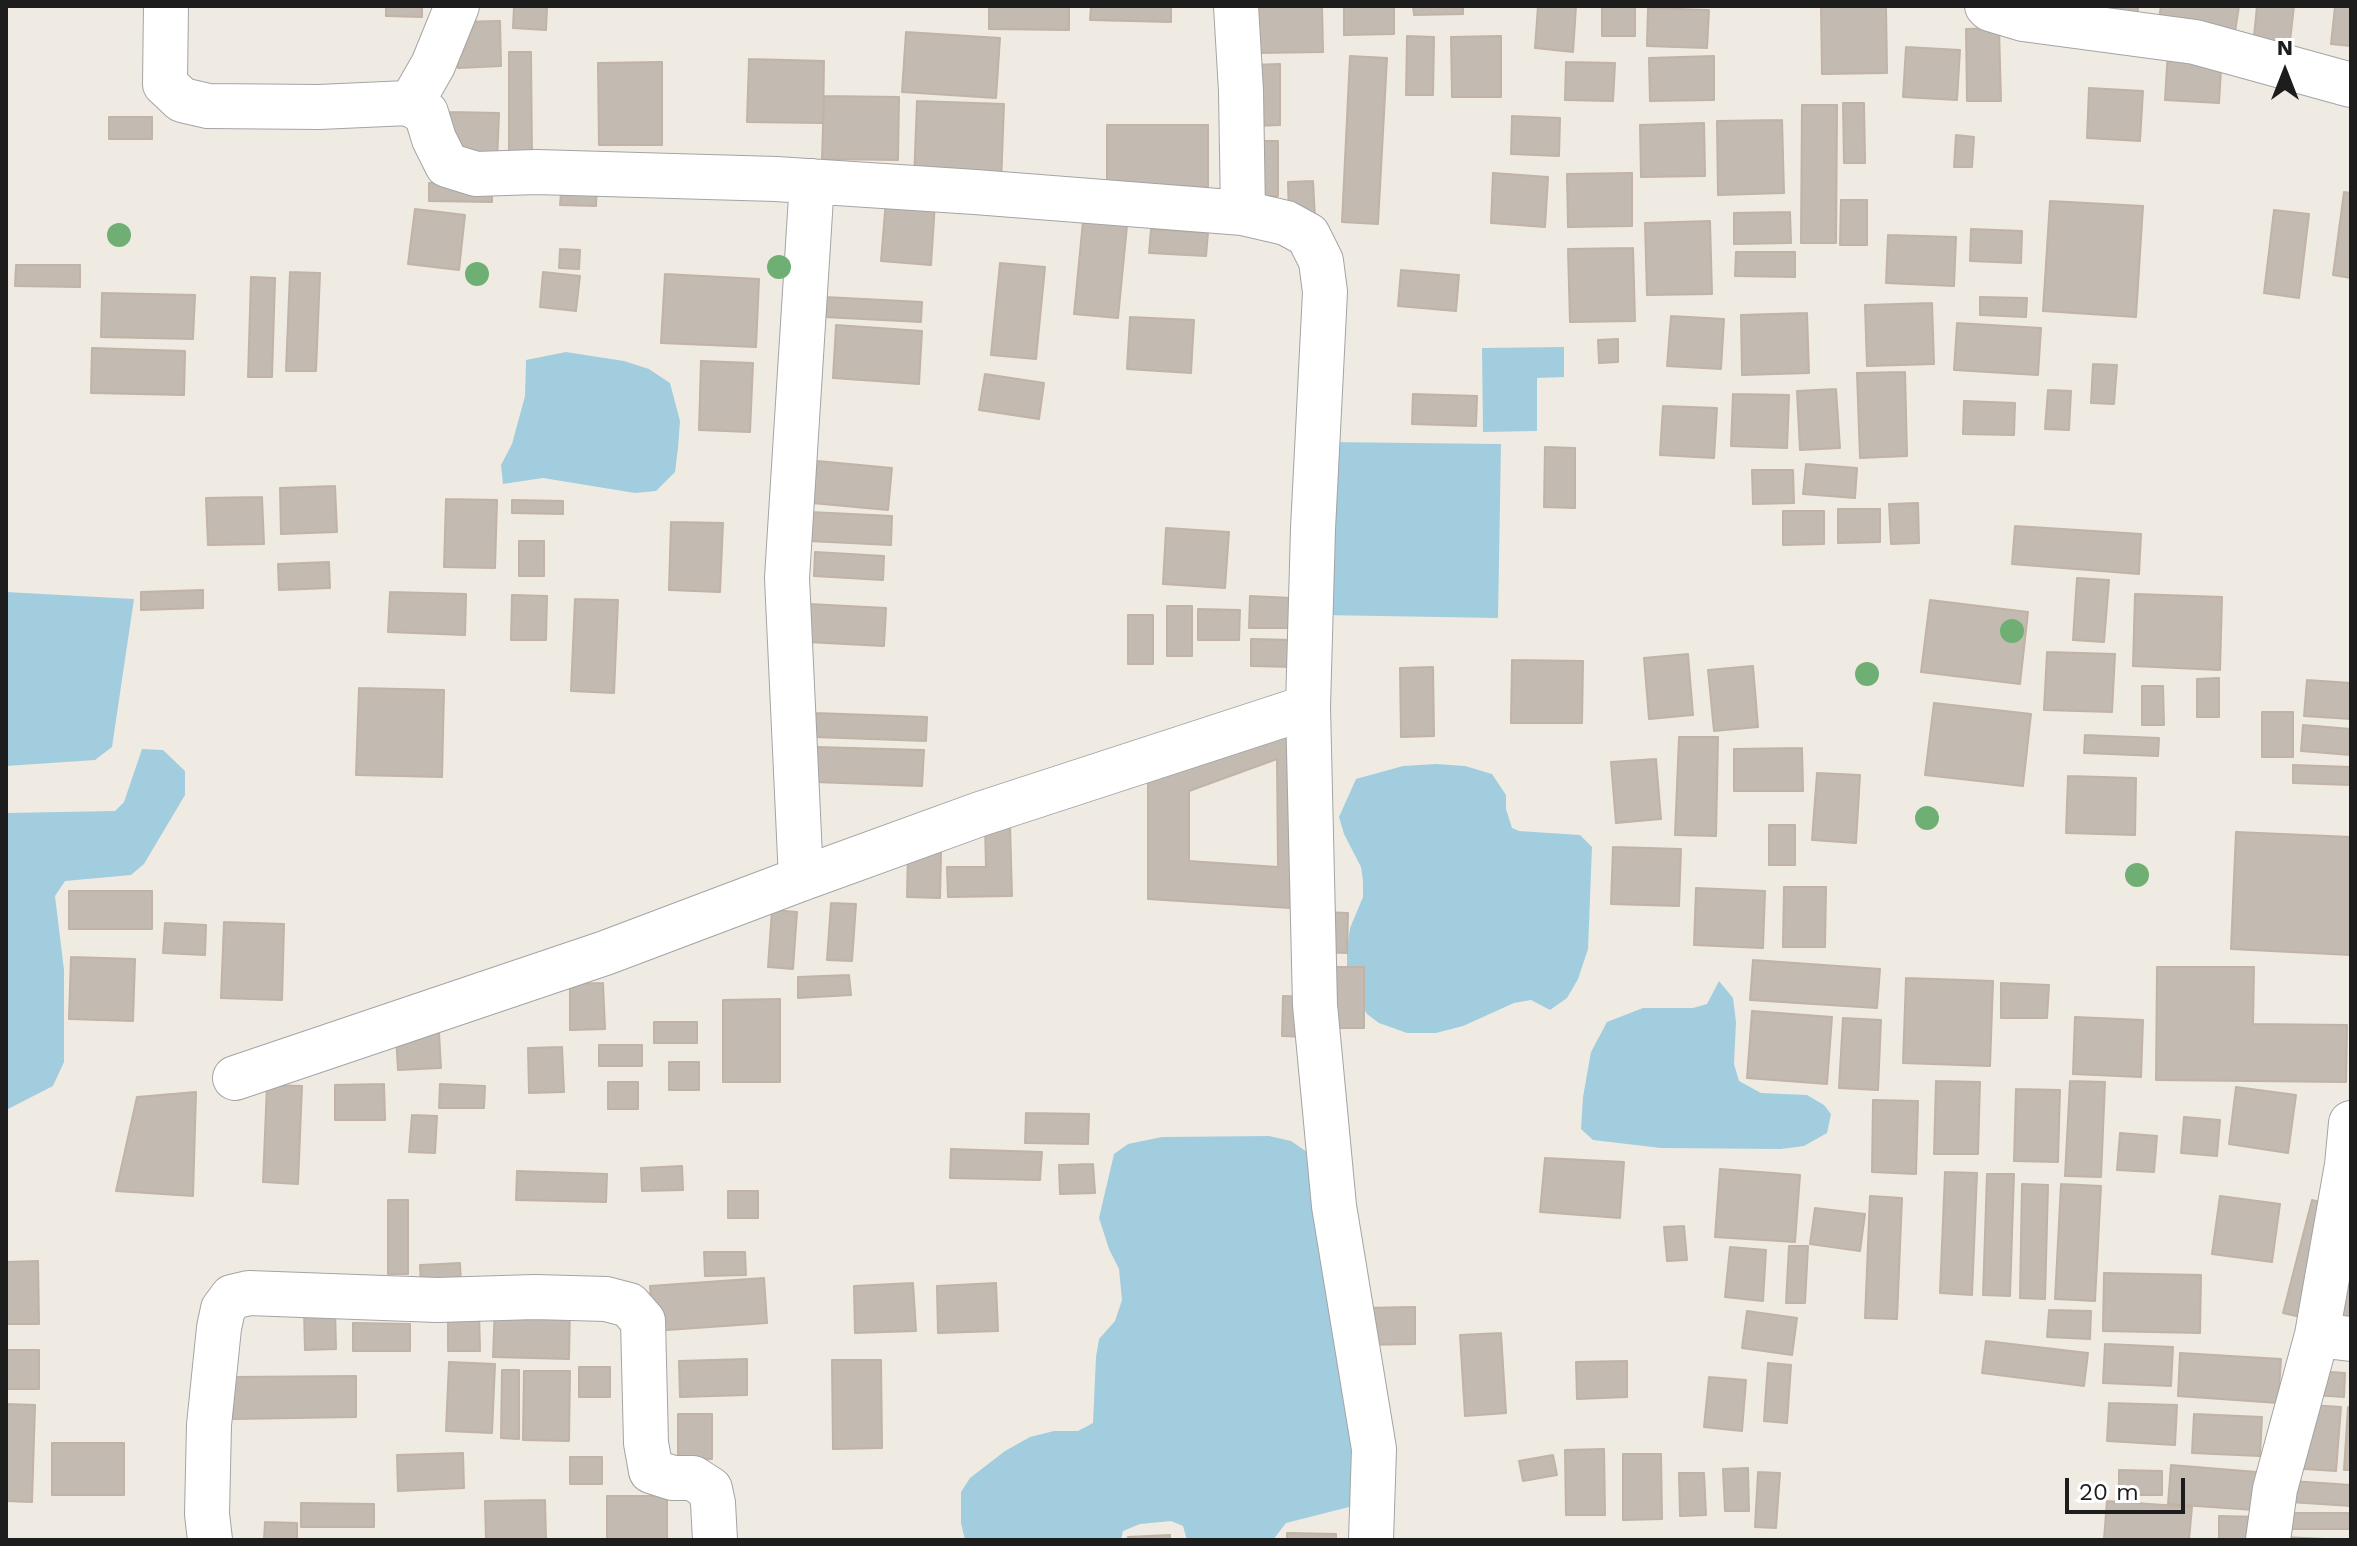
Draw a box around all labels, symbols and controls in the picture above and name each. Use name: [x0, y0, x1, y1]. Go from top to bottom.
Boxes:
north arrow: [2245, 32, 2325, 112]
text: N: [2277, 35, 2293, 60]
scale bar: [2069, 1462, 2189, 1512]
text: 20 m: [2079, 1478, 2139, 1506]

